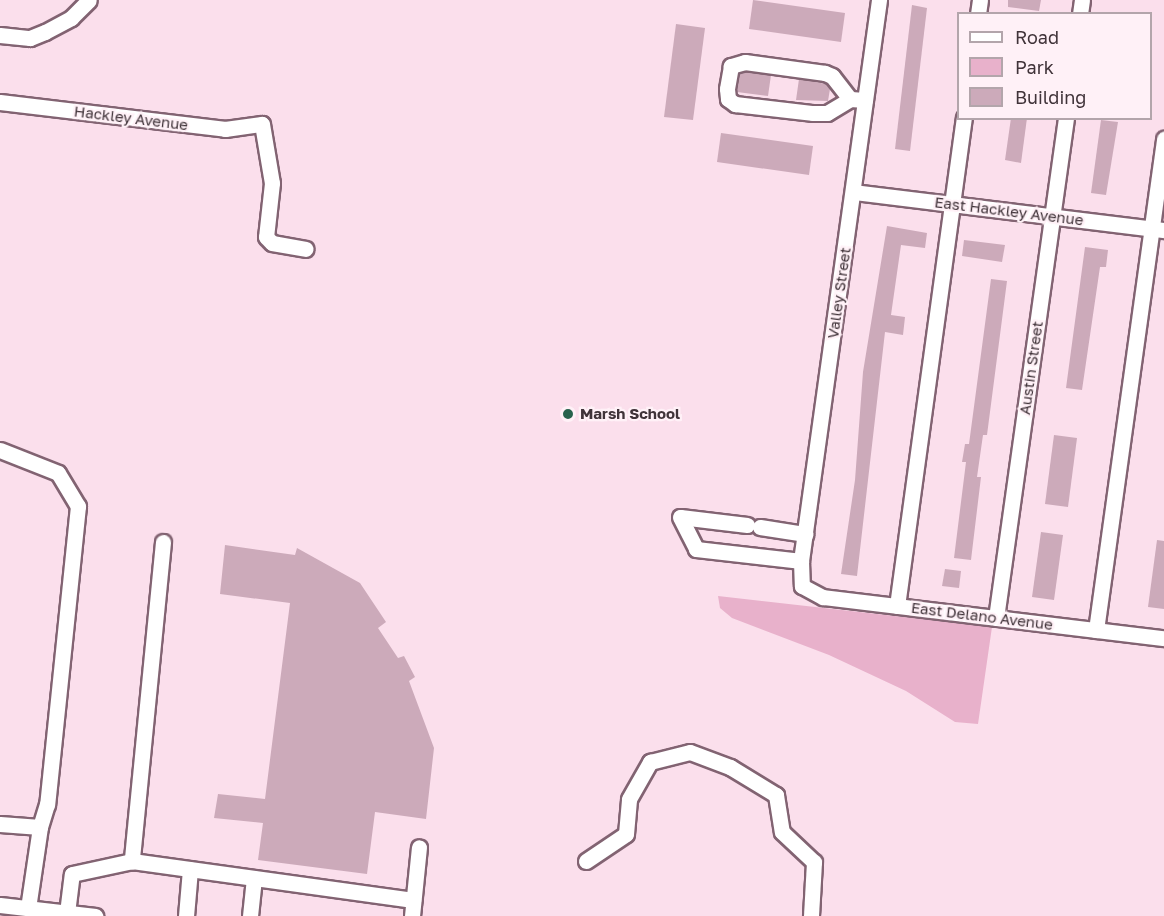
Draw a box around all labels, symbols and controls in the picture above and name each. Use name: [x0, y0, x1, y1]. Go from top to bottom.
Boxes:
legend: [957, 12, 1152, 120]
text: Road: [1015, 26, 1059, 48]
text: Park: [1015, 56, 1054, 78]
text: Building: [1015, 86, 1086, 108]
street label: Hackley Avenue: [73, 102, 189, 134]
street label: East Hackley Avenue: [934, 193, 1084, 229]
street label: Valley Street: [824, 246, 854, 340]
street label: Austin Street: [1016, 320, 1046, 416]
place label: Marsh School: [580, 405, 680, 423]
marker: Marsh School: [561, 407, 575, 421]
street label: East Delano Avenue: [910, 598, 1054, 634]

